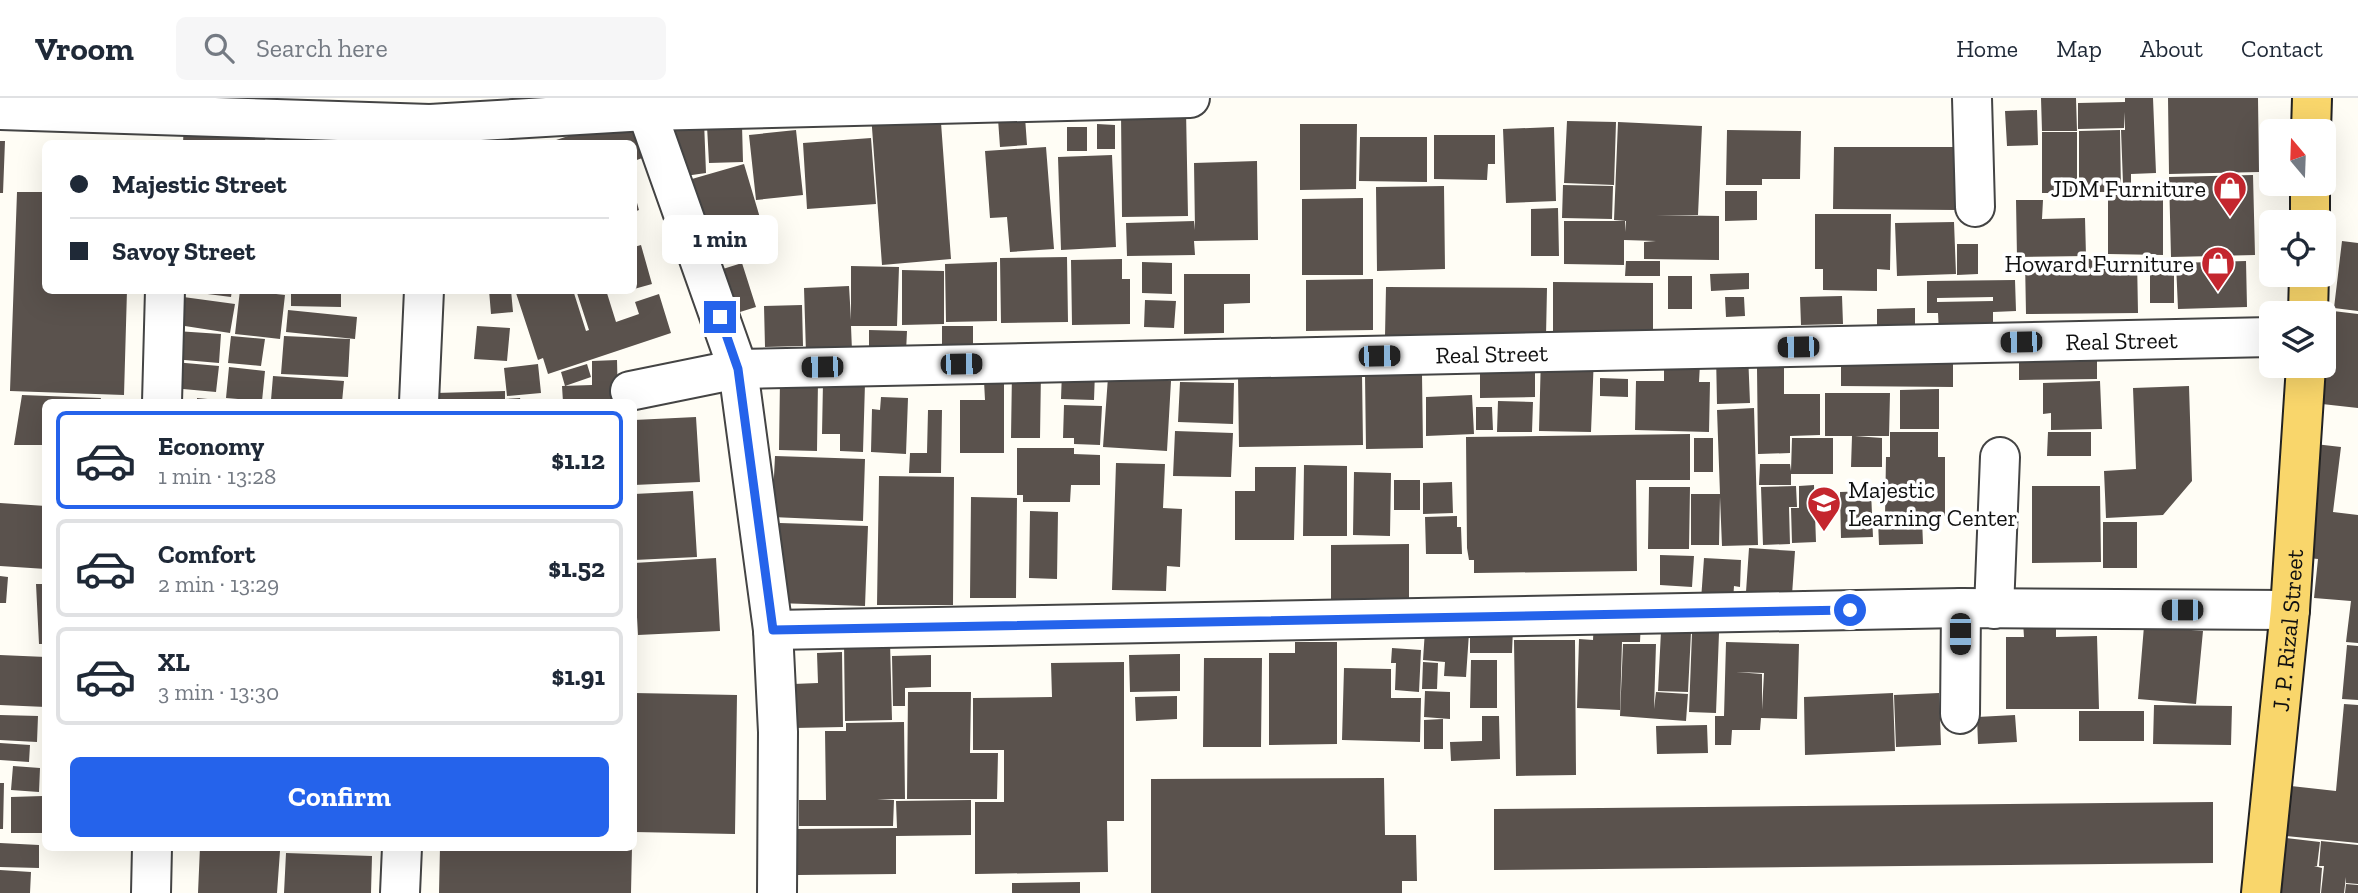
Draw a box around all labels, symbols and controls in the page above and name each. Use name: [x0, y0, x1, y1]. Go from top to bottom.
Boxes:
search box: [176, 17, 666, 80]
text: Vroom: [35, 29, 134, 68]
icon: search: [200, 29, 238, 67]
text: Search here: [256, 32, 388, 64]
text: Home: [1956, 34, 2018, 63]
text: Map: [2056, 34, 2102, 63]
text: About: [2140, 34, 2203, 63]
text: Contact: [2241, 34, 2323, 63]
north arrow: [2259, 119, 2336, 196]
map controls: [2259, 119, 2336, 378]
text: Majestic Street: [112, 168, 287, 200]
shop icon: JDM Furniture: [2211, 169, 2249, 218]
place label: JDM Furniture: [2051, 174, 2206, 203]
button: locate: [2259, 210, 2336, 287]
callout: 1 min: [662, 216, 778, 264]
text: 1 min: [693, 225, 747, 253]
text: Savoy Street: [112, 235, 255, 267]
shop icon: Howard Furniture: [2199, 244, 2237, 293]
place label: Howard Furniture: [2005, 249, 2194, 278]
route end: [704, 301, 736, 333]
button: layers: [2259, 301, 2336, 378]
street label: Real Street: [2065, 324, 2178, 356]
car: [2000, 331, 2043, 353]
car: [1777, 336, 1820, 358]
street label: Real Street: [1435, 338, 1548, 369]
car: [1358, 345, 1401, 367]
car: [940, 353, 983, 375]
car: [801, 356, 844, 378]
icon: car: [74, 429, 137, 492]
text: Economy: [158, 430, 264, 462]
text: $1.12: [551, 444, 605, 476]
text: 1 min · 13:28: [158, 462, 277, 490]
place label: Majestic Learning Center: [1848, 475, 2018, 532]
school or university icon: Majestic Learning Center: [1805, 484, 1843, 533]
icon: car: [74, 537, 137, 600]
text: Comfort: [158, 538, 255, 570]
street label: J. P. Rizal Street: [2265, 548, 2308, 713]
text: $1.52: [548, 552, 605, 584]
text: 2 min · 13:29: [158, 570, 279, 598]
route start: [1834, 594, 1866, 626]
car: [2162, 600, 2204, 621]
car: [1950, 613, 1971, 655]
icon: car: [74, 645, 137, 708]
text: XL: [158, 646, 190, 678]
text: $1.91: [551, 660, 605, 692]
text: 3 min · 13:30: [158, 678, 279, 706]
button: Confirm: [70, 757, 609, 837]

